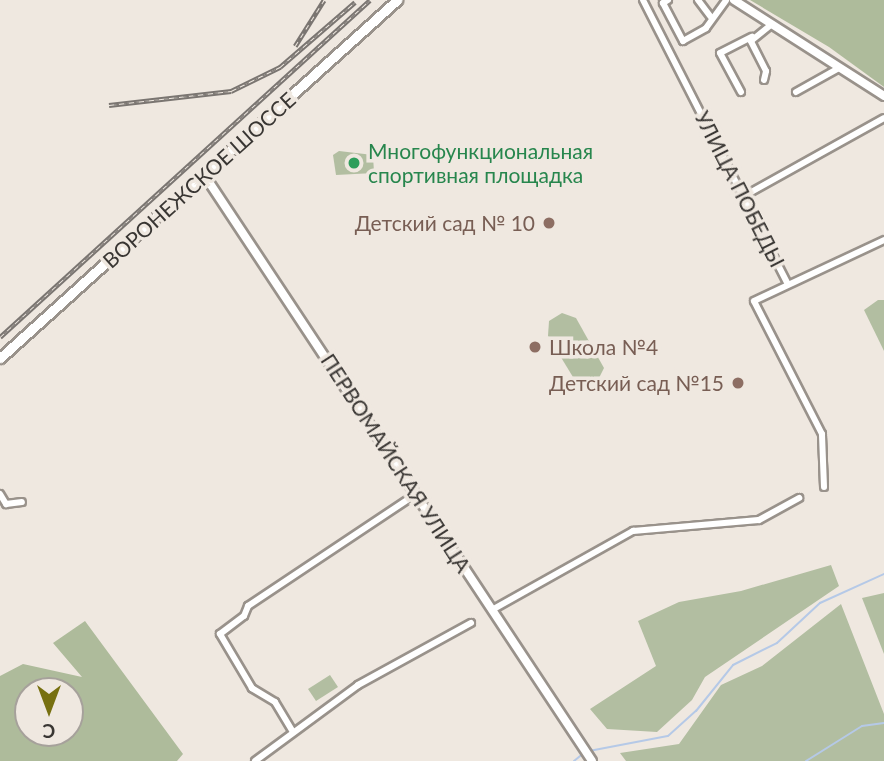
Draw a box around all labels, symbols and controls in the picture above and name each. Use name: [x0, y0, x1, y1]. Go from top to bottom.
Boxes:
street label: ВОРОНЕЖСКОЕ ШОССЕ: [98, 87, 300, 273]
street label: УЛИЦА ПОБЕДЫ: [690, 107, 790, 271]
place label: Многофункциональная спортивная площадка: [368, 138, 593, 188]
marker: Многофункциональная спортивная площадка: [346, 155, 362, 171]
place label: Детский сад № 10: [355, 210, 535, 236]
marker: Детский сад № 10: [541, 215, 557, 231]
place label: Школа №4: [549, 334, 658, 360]
marker: Школа №4: [527, 339, 543, 355]
street label: ПЕРВОМАЙСКАЯ УЛИЦА: [316, 349, 476, 577]
place label: Детский сад №15: [549, 370, 724, 396]
marker: Детский сад №15: [730, 375, 746, 391]
north arrow: [14, 677, 84, 747]
text: С: [43, 720, 55, 743]

